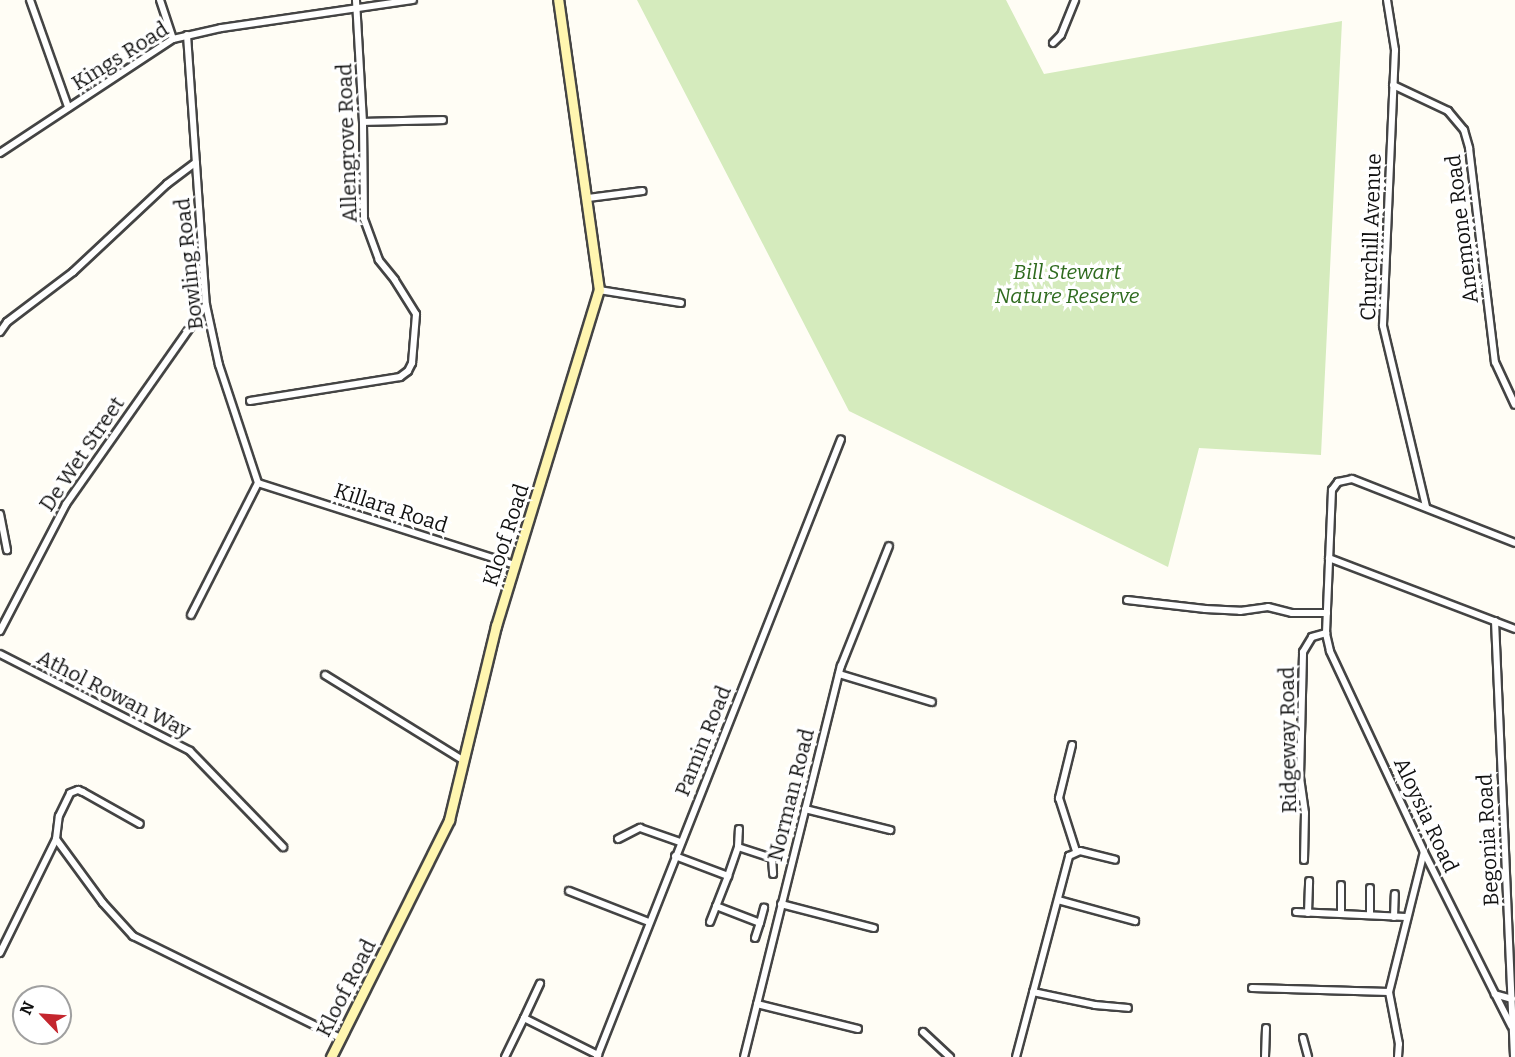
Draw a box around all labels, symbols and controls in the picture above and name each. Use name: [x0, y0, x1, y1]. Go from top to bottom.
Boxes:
street label: Kings Road: [67, 16, 173, 96]
street label: Allengrove Road: [332, 63, 362, 223]
street label: Churchill Avenue: [1355, 153, 1387, 321]
street label: Anemone Road: [1440, 153, 1484, 305]
street label: Bowling Road: [170, 197, 208, 331]
park label: Bill Stewart Nature Reserve: [995, 259, 1139, 309]
street label: De Wet Street: [34, 392, 130, 516]
street label: Killara Road: [331, 478, 451, 538]
street label: Kloof Road: [478, 481, 534, 589]
street label: Athol Rowan Way: [33, 644, 195, 744]
street label: Ridgeway Road: [1274, 666, 1302, 814]
street label: Pamin Road: [669, 682, 737, 800]
street label: Norman Road: [762, 726, 820, 864]
street label: Aloysia Road: [1388, 753, 1464, 877]
street label: Begonia Road: [1472, 773, 1504, 907]
street label: Kloof Road: [311, 935, 381, 1041]
north arrow: [12, 985, 72, 1045]
text: N: [16, 998, 38, 1018]

